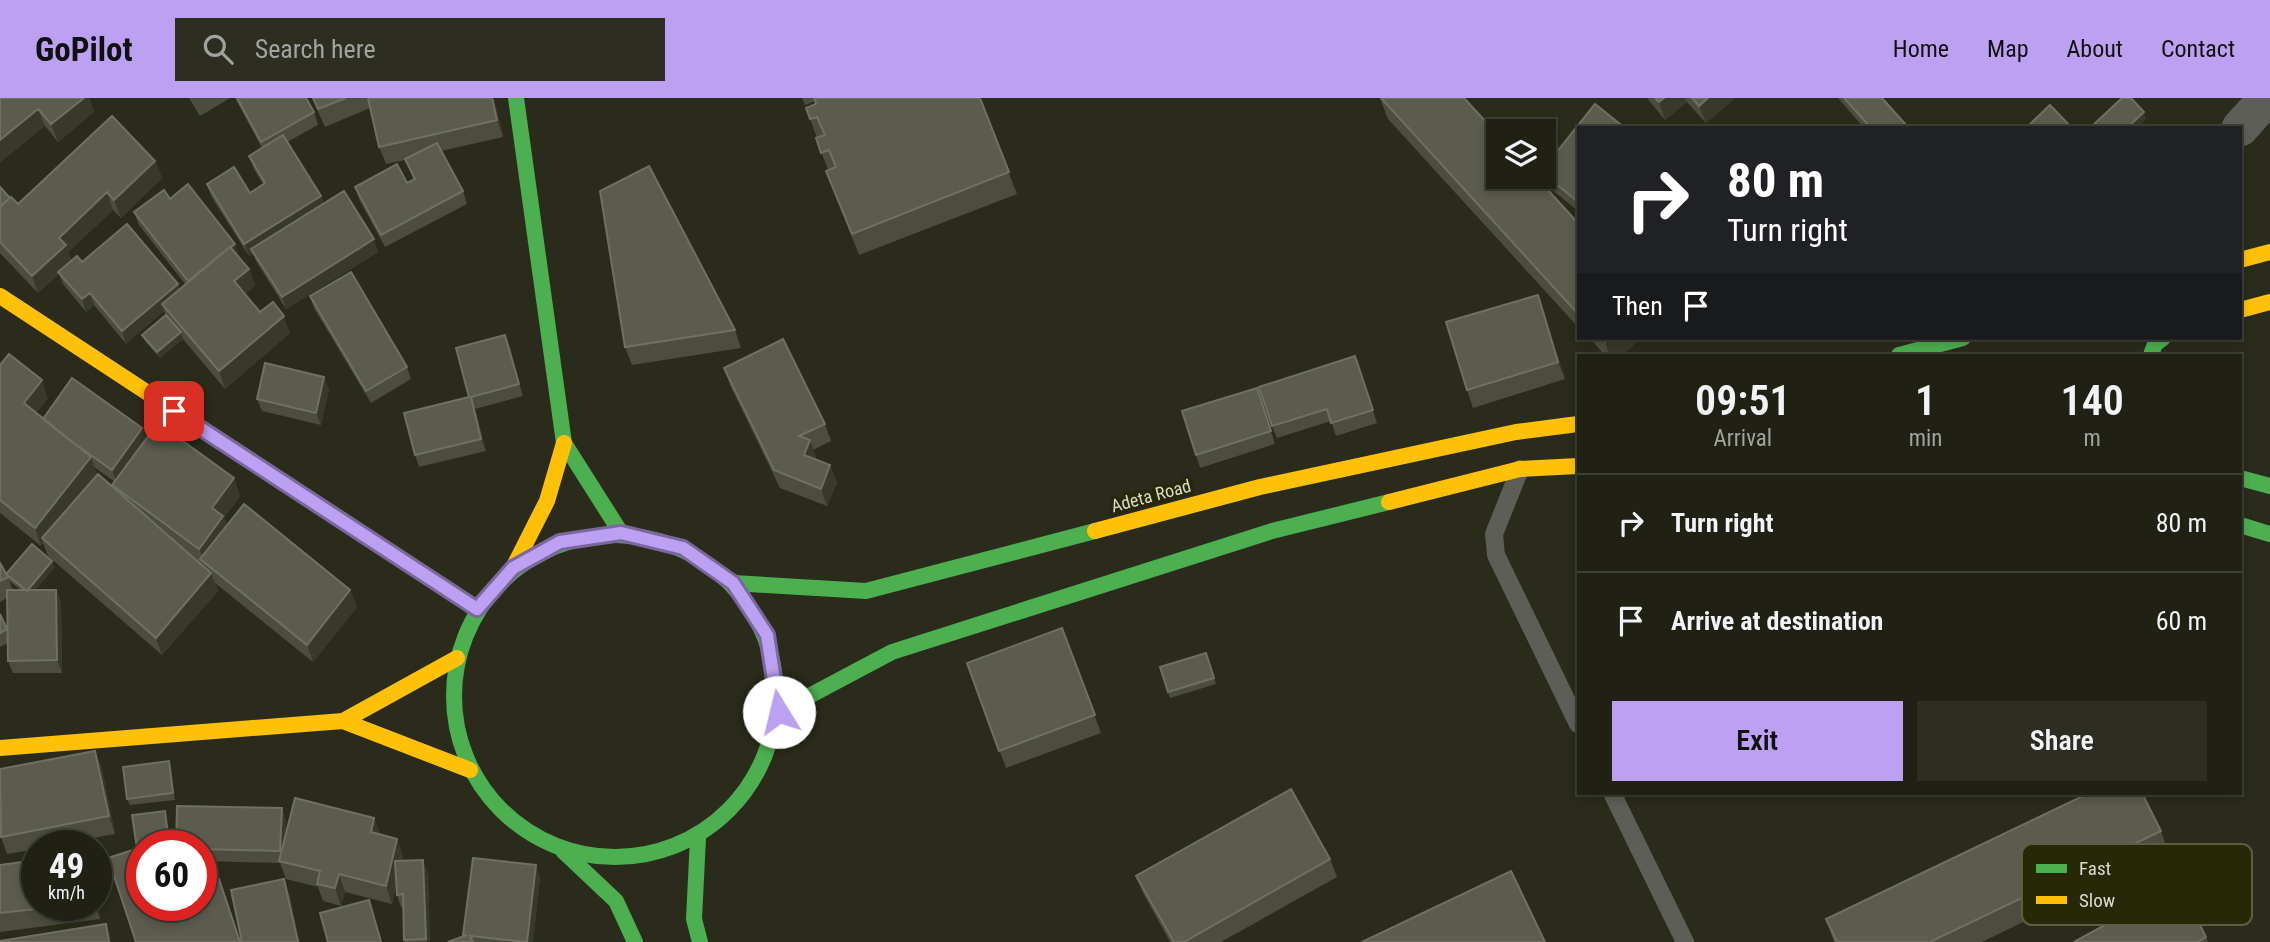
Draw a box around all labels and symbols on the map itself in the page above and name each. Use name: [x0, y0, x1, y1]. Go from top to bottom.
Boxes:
pin: [144, 381, 204, 441]
street label: Adeta Road: [1109, 475, 1193, 516]
position arrow: [742, 675, 816, 749]
speed limit sign: 60: [126, 830, 217, 921]
legend: [2022, 844, 2252, 925]
text: Fast: [2079, 857, 2111, 880]
text: Slow: [2079, 889, 2115, 912]

